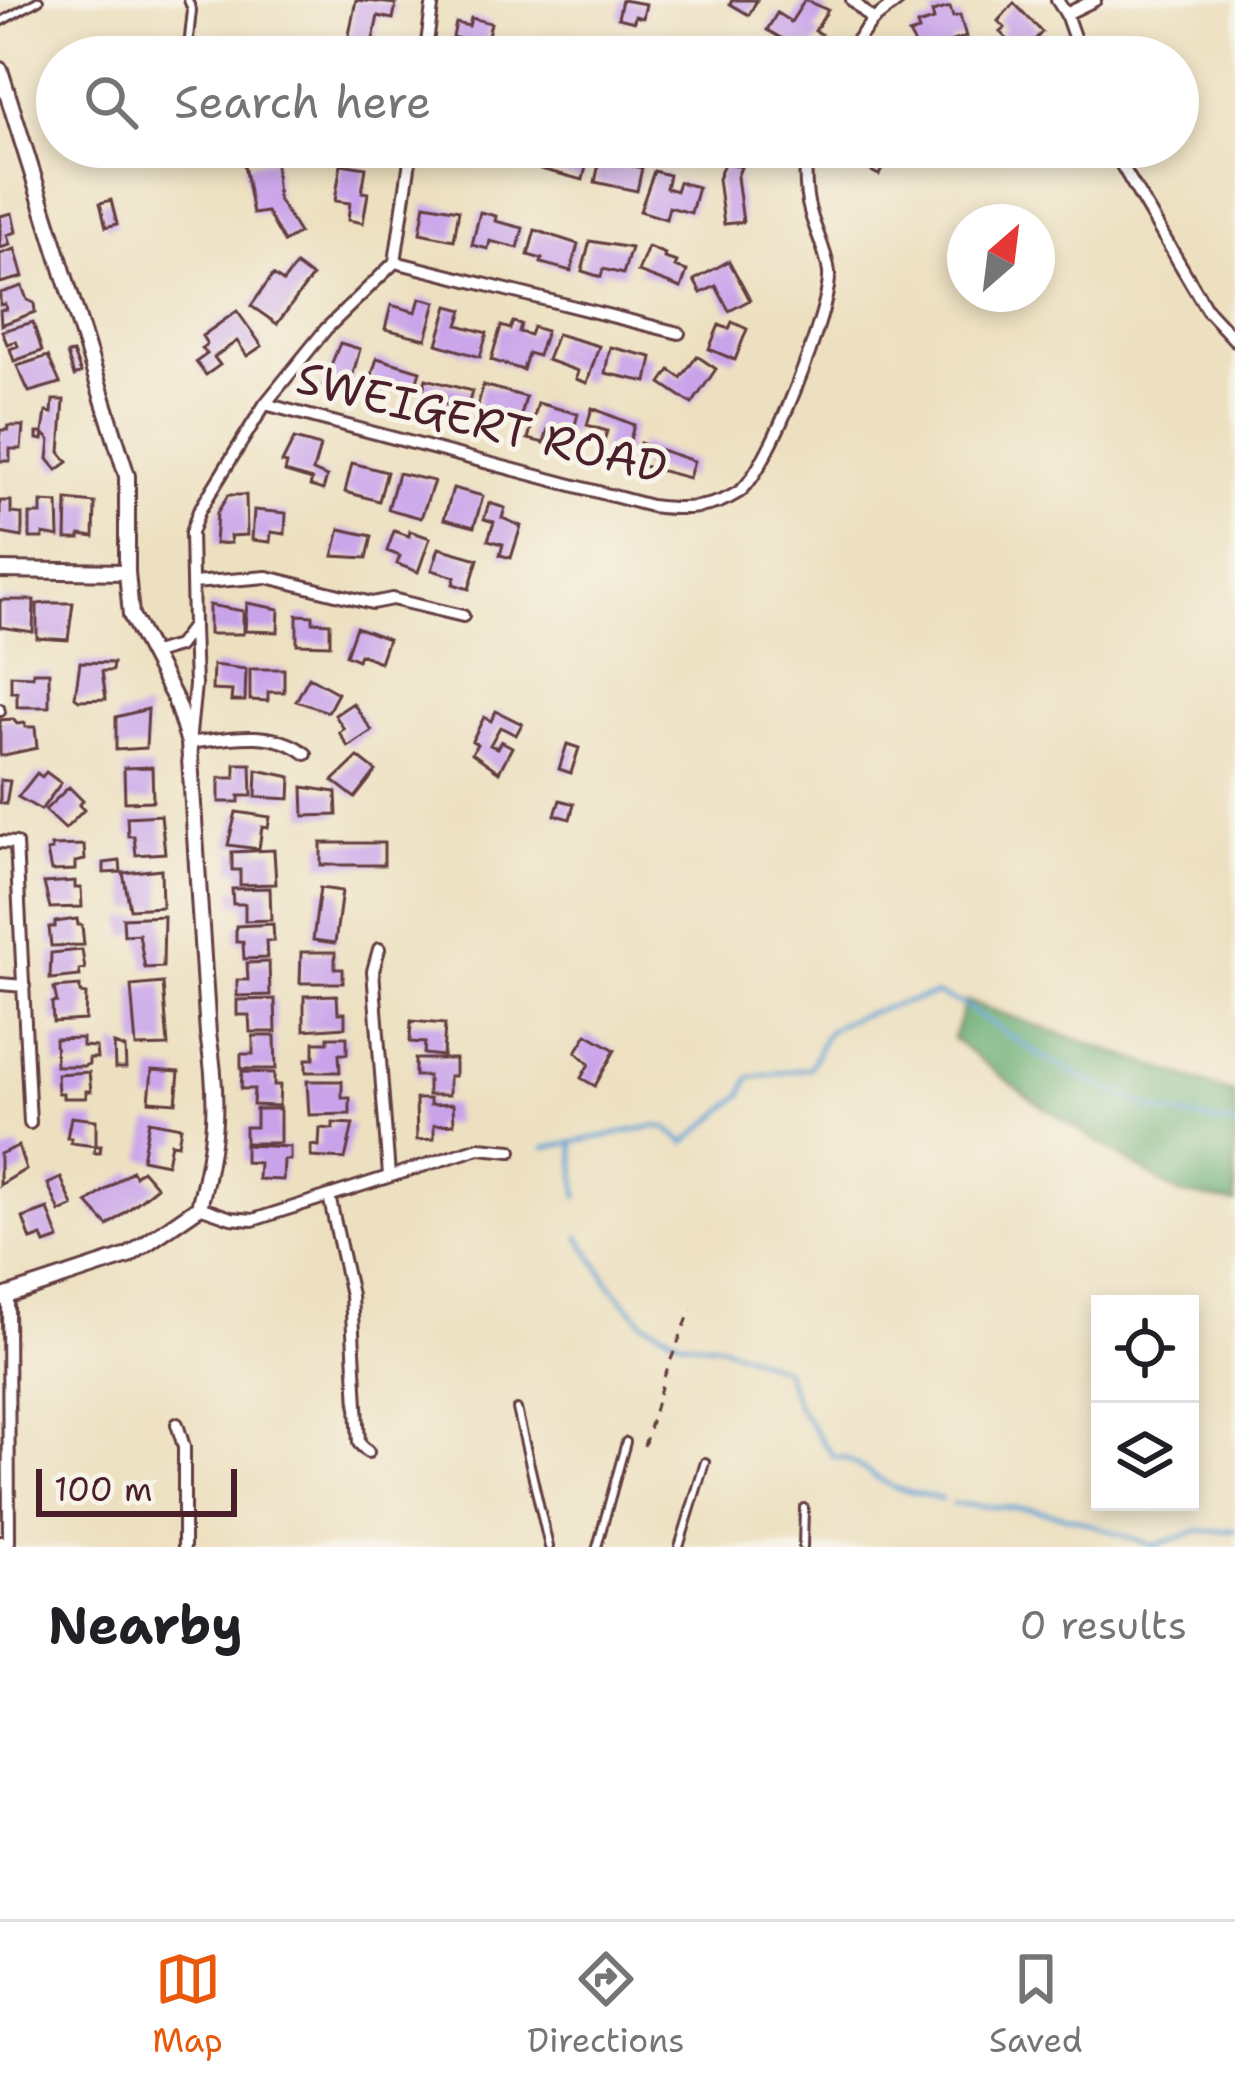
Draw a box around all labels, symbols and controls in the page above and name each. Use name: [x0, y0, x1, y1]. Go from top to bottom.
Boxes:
search box: [36, 36, 1199, 168]
icon: search: [78, 69, 144, 135]
text: Search here: [174, 72, 431, 132]
north arrow: [947, 204, 1055, 312]
street label: SWEIGERT ROAD: [290, 347, 674, 497]
map controls: [1091, 1295, 1199, 1511]
button: locate: [1091, 1295, 1199, 1403]
button: layers: [1091, 1403, 1199, 1511]
scale bar: [36, 1463, 237, 1516]
text: 100 m: [54, 1467, 153, 1512]
text: Nearby: [48, 1591, 243, 1659]
text: 0 results: [1020, 1599, 1187, 1651]
tab: Map: [152, 1946, 223, 2063]
tab: Directions: [527, 1946, 685, 2063]
tab: Saved: [989, 1946, 1083, 2063]

